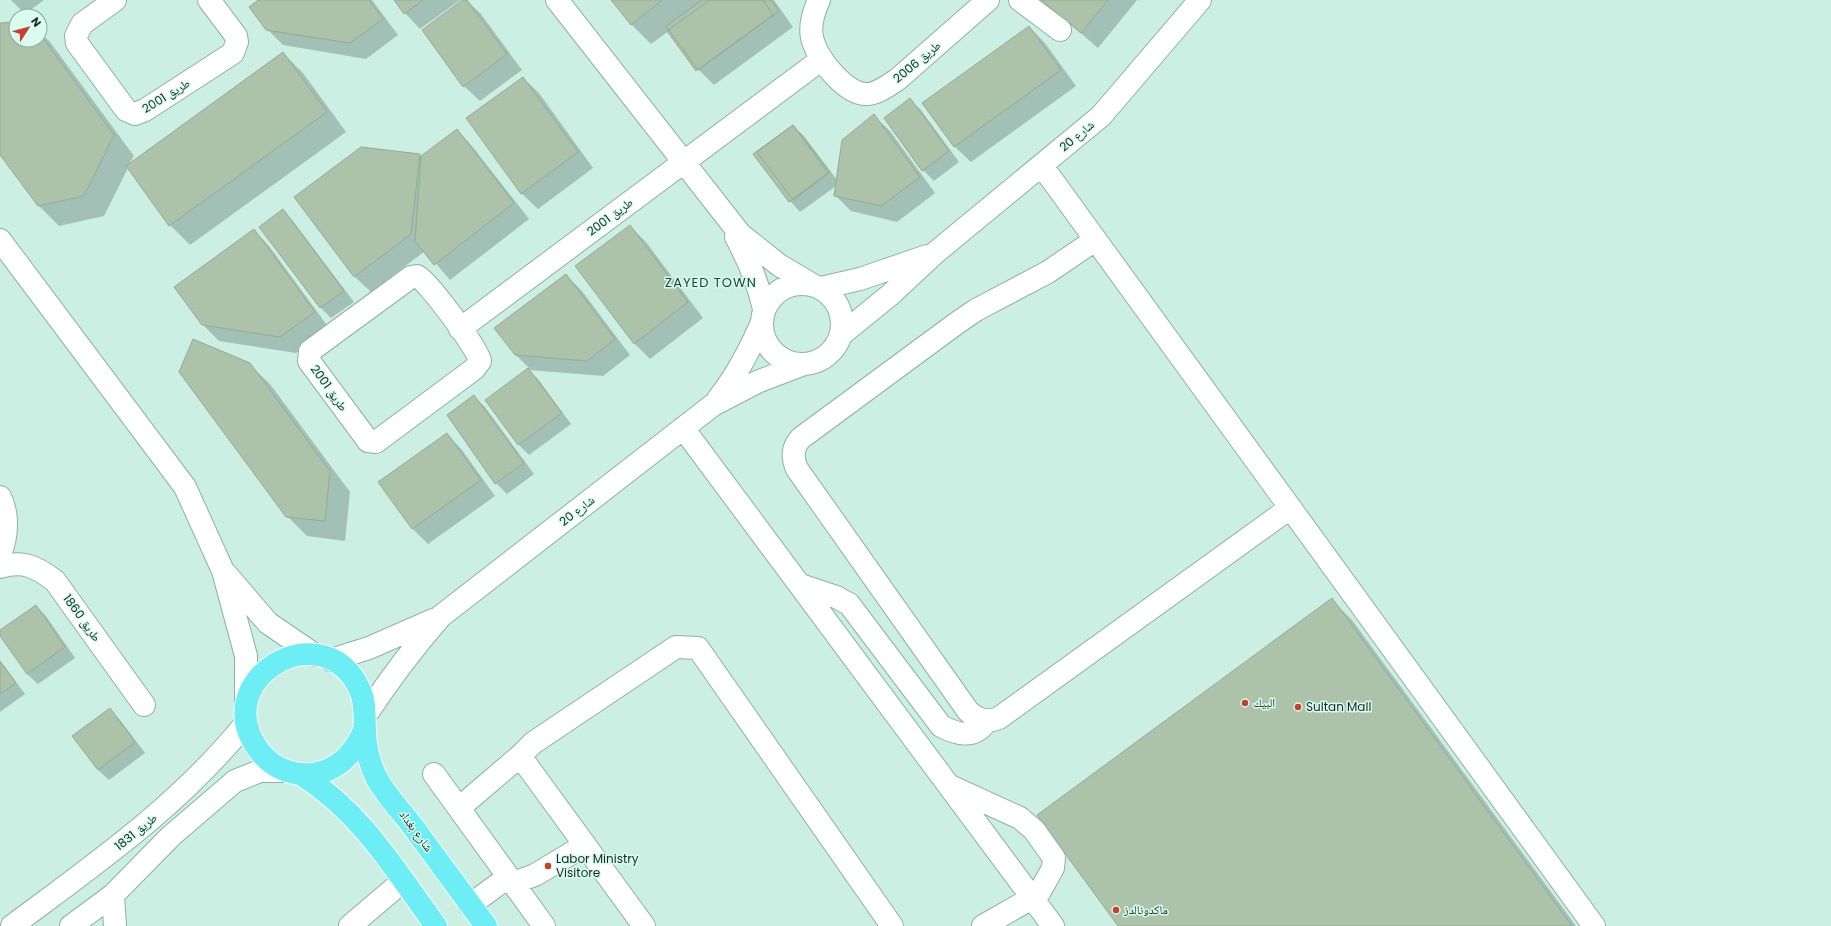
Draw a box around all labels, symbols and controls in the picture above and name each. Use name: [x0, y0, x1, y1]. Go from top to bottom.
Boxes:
north arrow: [8, 8, 48, 48]
text: N: [27, 14, 45, 30]
street label: طريق 2006: [889, 37, 944, 87]
street label: طريق 2001: [138, 74, 193, 117]
street label: شارع 20: [1056, 116, 1098, 155]
street label: طريق 2001: [583, 194, 636, 240]
district label: ZAYED TOWN: [665, 273, 757, 292]
street label: طريق 2001: [307, 361, 352, 414]
street label: شارع 20: [556, 491, 598, 530]
street label: طريق 1860: [60, 591, 105, 645]
place label: البيك: [1253, 694, 1275, 711]
marker: البيك: [1240, 698, 1250, 708]
place label: Sultan Mall: [1306, 698, 1371, 715]
marker: Sultan Mall: [1293, 702, 1303, 712]
street label: شارع بغداد: [395, 806, 437, 855]
street label: طريق 1831: [111, 809, 161, 854]
place label: Labor Ministry Visitore: [556, 850, 639, 881]
marker: Labor Ministry Visitore: [543, 861, 553, 871]
place label: ماكدونالدز: [1123, 901, 1168, 918]
marker: ماكدونالدز: [1111, 905, 1121, 915]

